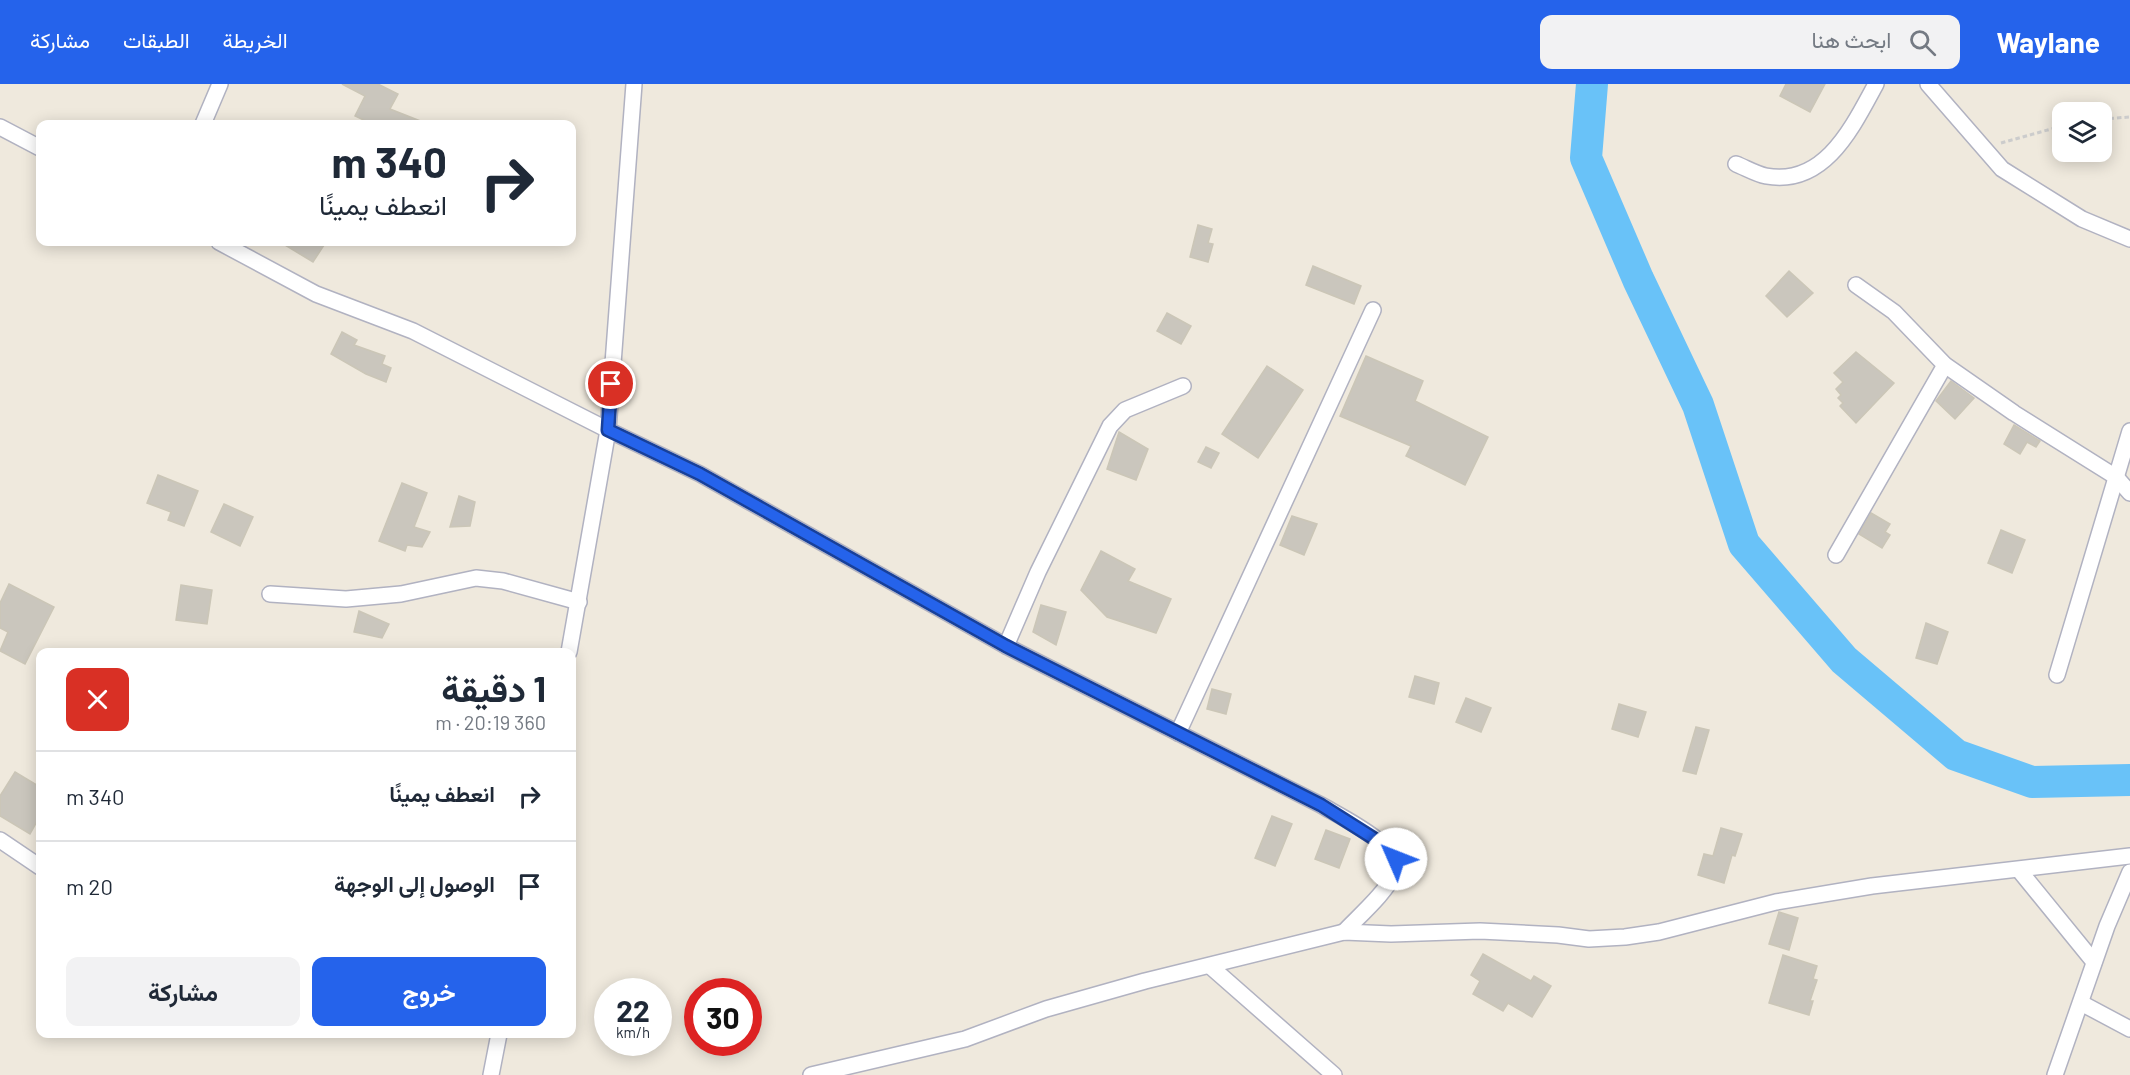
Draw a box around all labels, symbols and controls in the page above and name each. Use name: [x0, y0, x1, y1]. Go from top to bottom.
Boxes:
search box: [1540, 15, 1960, 69]
text: Waylane: [1996, 25, 2100, 59]
text: ابحث هنا: [1812, 26, 1891, 52]
icon: search: [1906, 26, 1939, 59]
text: مشاركة: [30, 27, 90, 52]
text: الطبقات: [123, 27, 190, 52]
text: الخريطة: [223, 27, 288, 52]
map controls: [2052, 102, 2112, 162]
button: layers: [2052, 102, 2112, 162]
text: 340 m: [331, 136, 447, 186]
icon: right: [468, 144, 546, 222]
text: انعطف يمينًا: [319, 188, 447, 220]
pin: [585, 358, 636, 409]
icon: arrive: [594, 367, 627, 400]
text: 1 دقيقة: [441, 666, 546, 709]
button: close: [66, 668, 129, 731]
text: 360 m · 20:19: [435, 710, 546, 734]
text: انعطف يمينًا: [389, 780, 495, 806]
icon: right: [513, 780, 546, 813]
text: 340 m: [66, 783, 125, 809]
position arrow: [1364, 827, 1428, 891]
text: الوصول إلى الوجهة: [334, 870, 495, 896]
icon: arrive: [513, 870, 546, 903]
text: 20 m: [66, 873, 113, 899]
button: مشاركة: [66, 957, 300, 1026]
button: خروج: [312, 957, 546, 1026]
speed limit sign: 30: [684, 978, 762, 1056]
text: 22: [616, 992, 650, 1028]
text: km/h: [616, 1023, 650, 1041]

